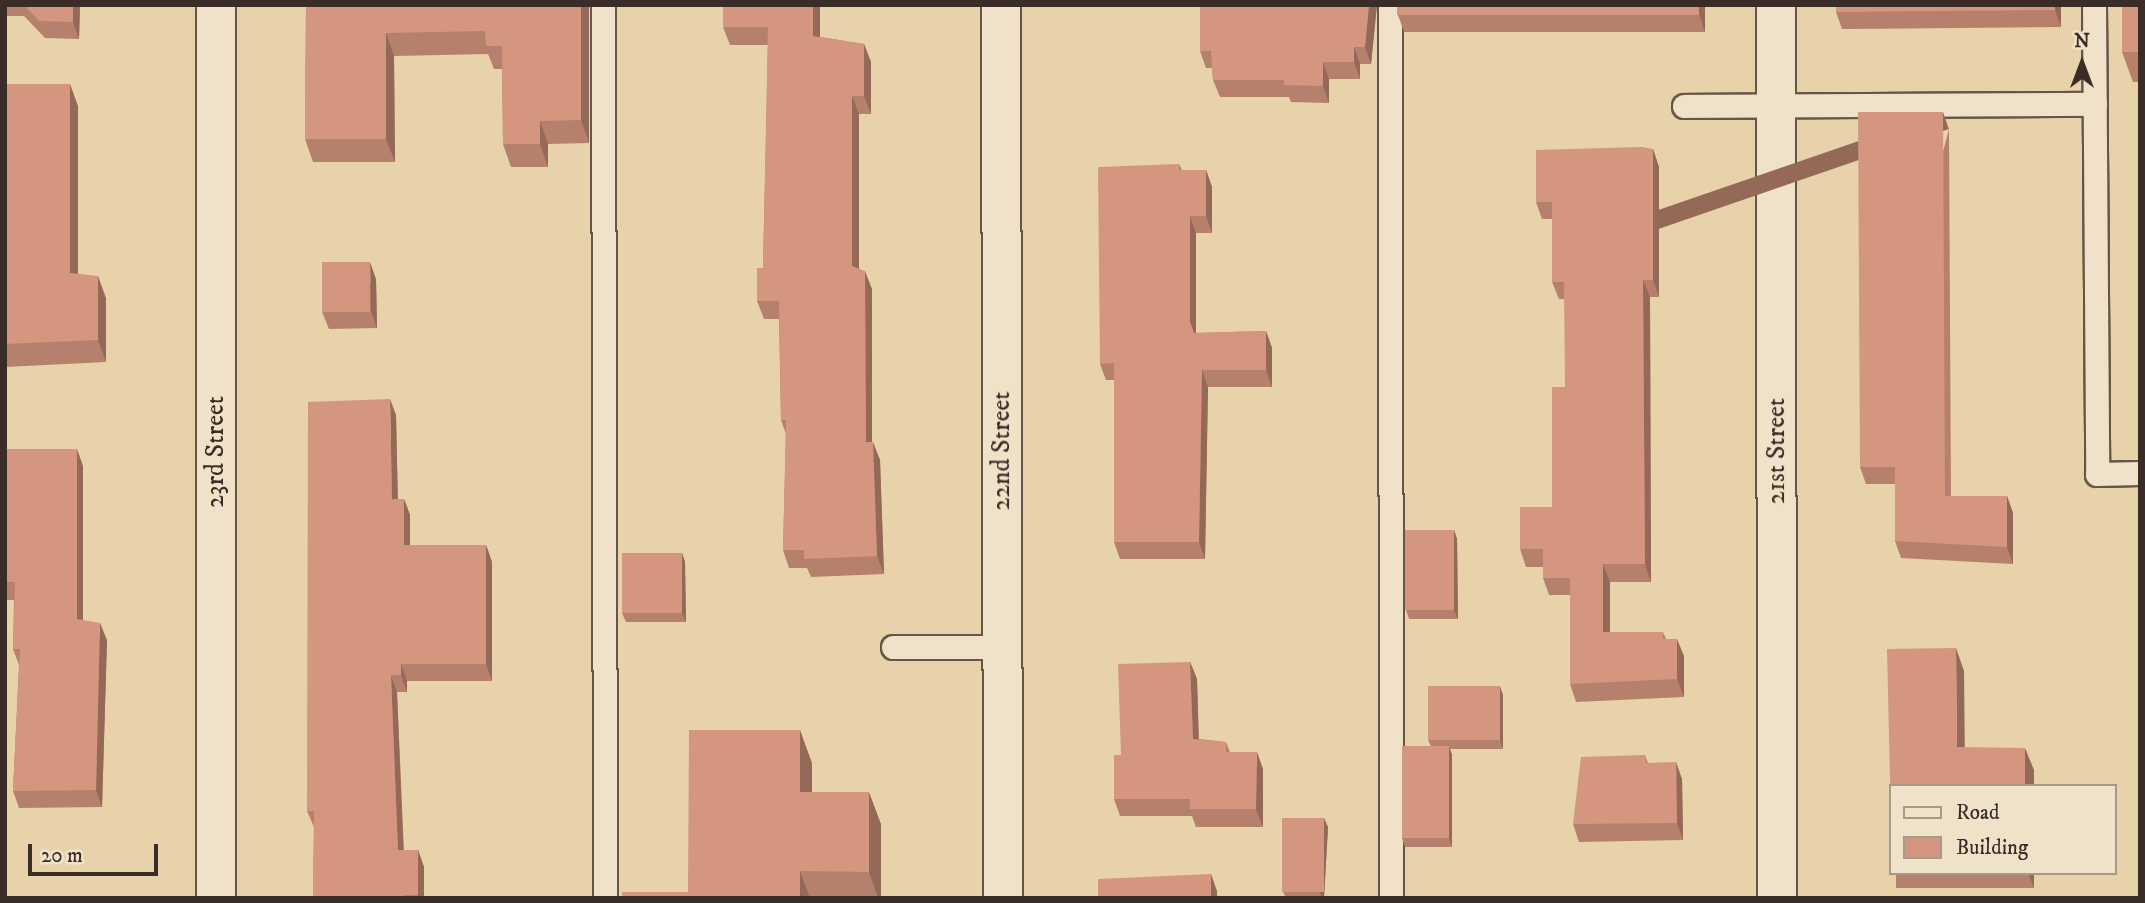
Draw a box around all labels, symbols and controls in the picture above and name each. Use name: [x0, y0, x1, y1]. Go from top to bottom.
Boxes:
north arrow: [2047, 28, 2117, 98]
text: N: [2074, 30, 2090, 53]
street label: 22nd Street: [986, 391, 1018, 511]
street label: 23rd Street: [200, 396, 232, 508]
street label: 21st Street: [1761, 398, 1793, 504]
legend: [1890, 784, 2117, 875]
text: Road: [1956, 800, 2000, 826]
scale bar: [32, 830, 161, 874]
text: Building: [1956, 835, 2028, 861]
text: 20 m: [41, 843, 83, 869]

